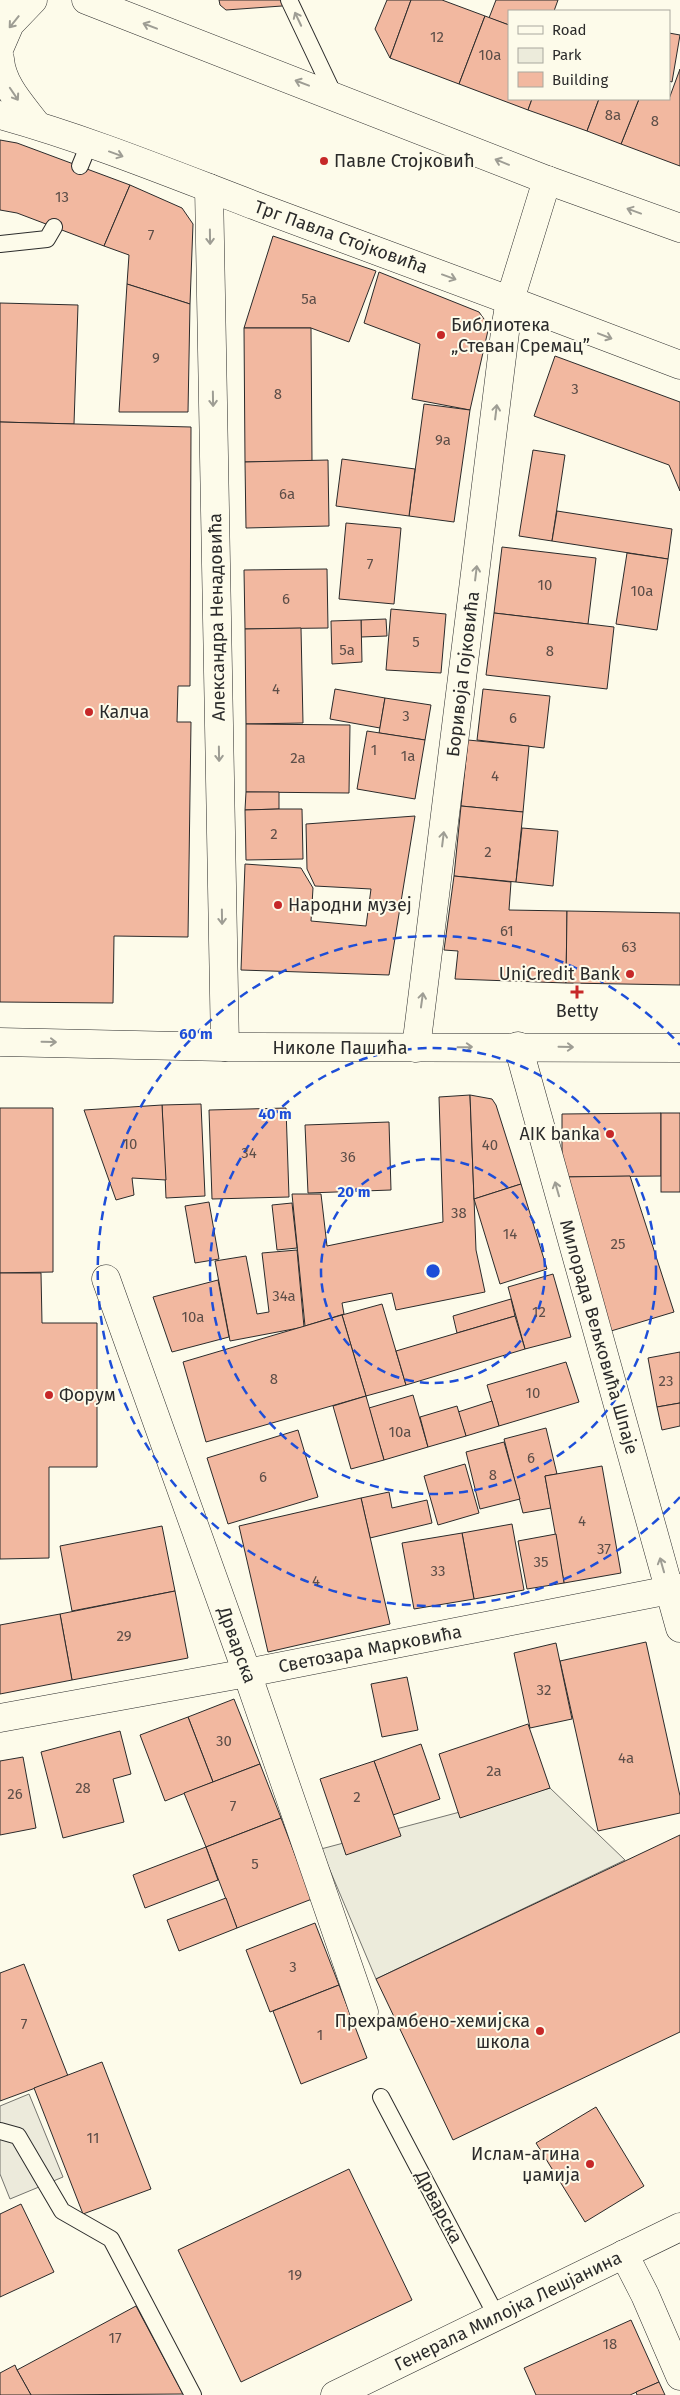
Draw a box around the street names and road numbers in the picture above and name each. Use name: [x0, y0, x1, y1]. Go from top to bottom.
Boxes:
street label: Трг Павла Стојковића: [251, 195, 431, 279]
street label: Александра Ненадовића: [204, 513, 230, 721]
street label: Боривоја Гојковића: [442, 590, 484, 758]
street label: Николе Пашића: [272, 1037, 408, 1059]
street label: Милорада Вељковића Шпаје: [555, 1217, 643, 1457]
street label: Дрварска: [213, 1603, 261, 1686]
street label: Светозара Марковића: [276, 1620, 464, 1678]
street label: Дрварска: [410, 2166, 467, 2247]
street label: Генерала Милојка Лешјанина: [391, 2246, 625, 2376]

